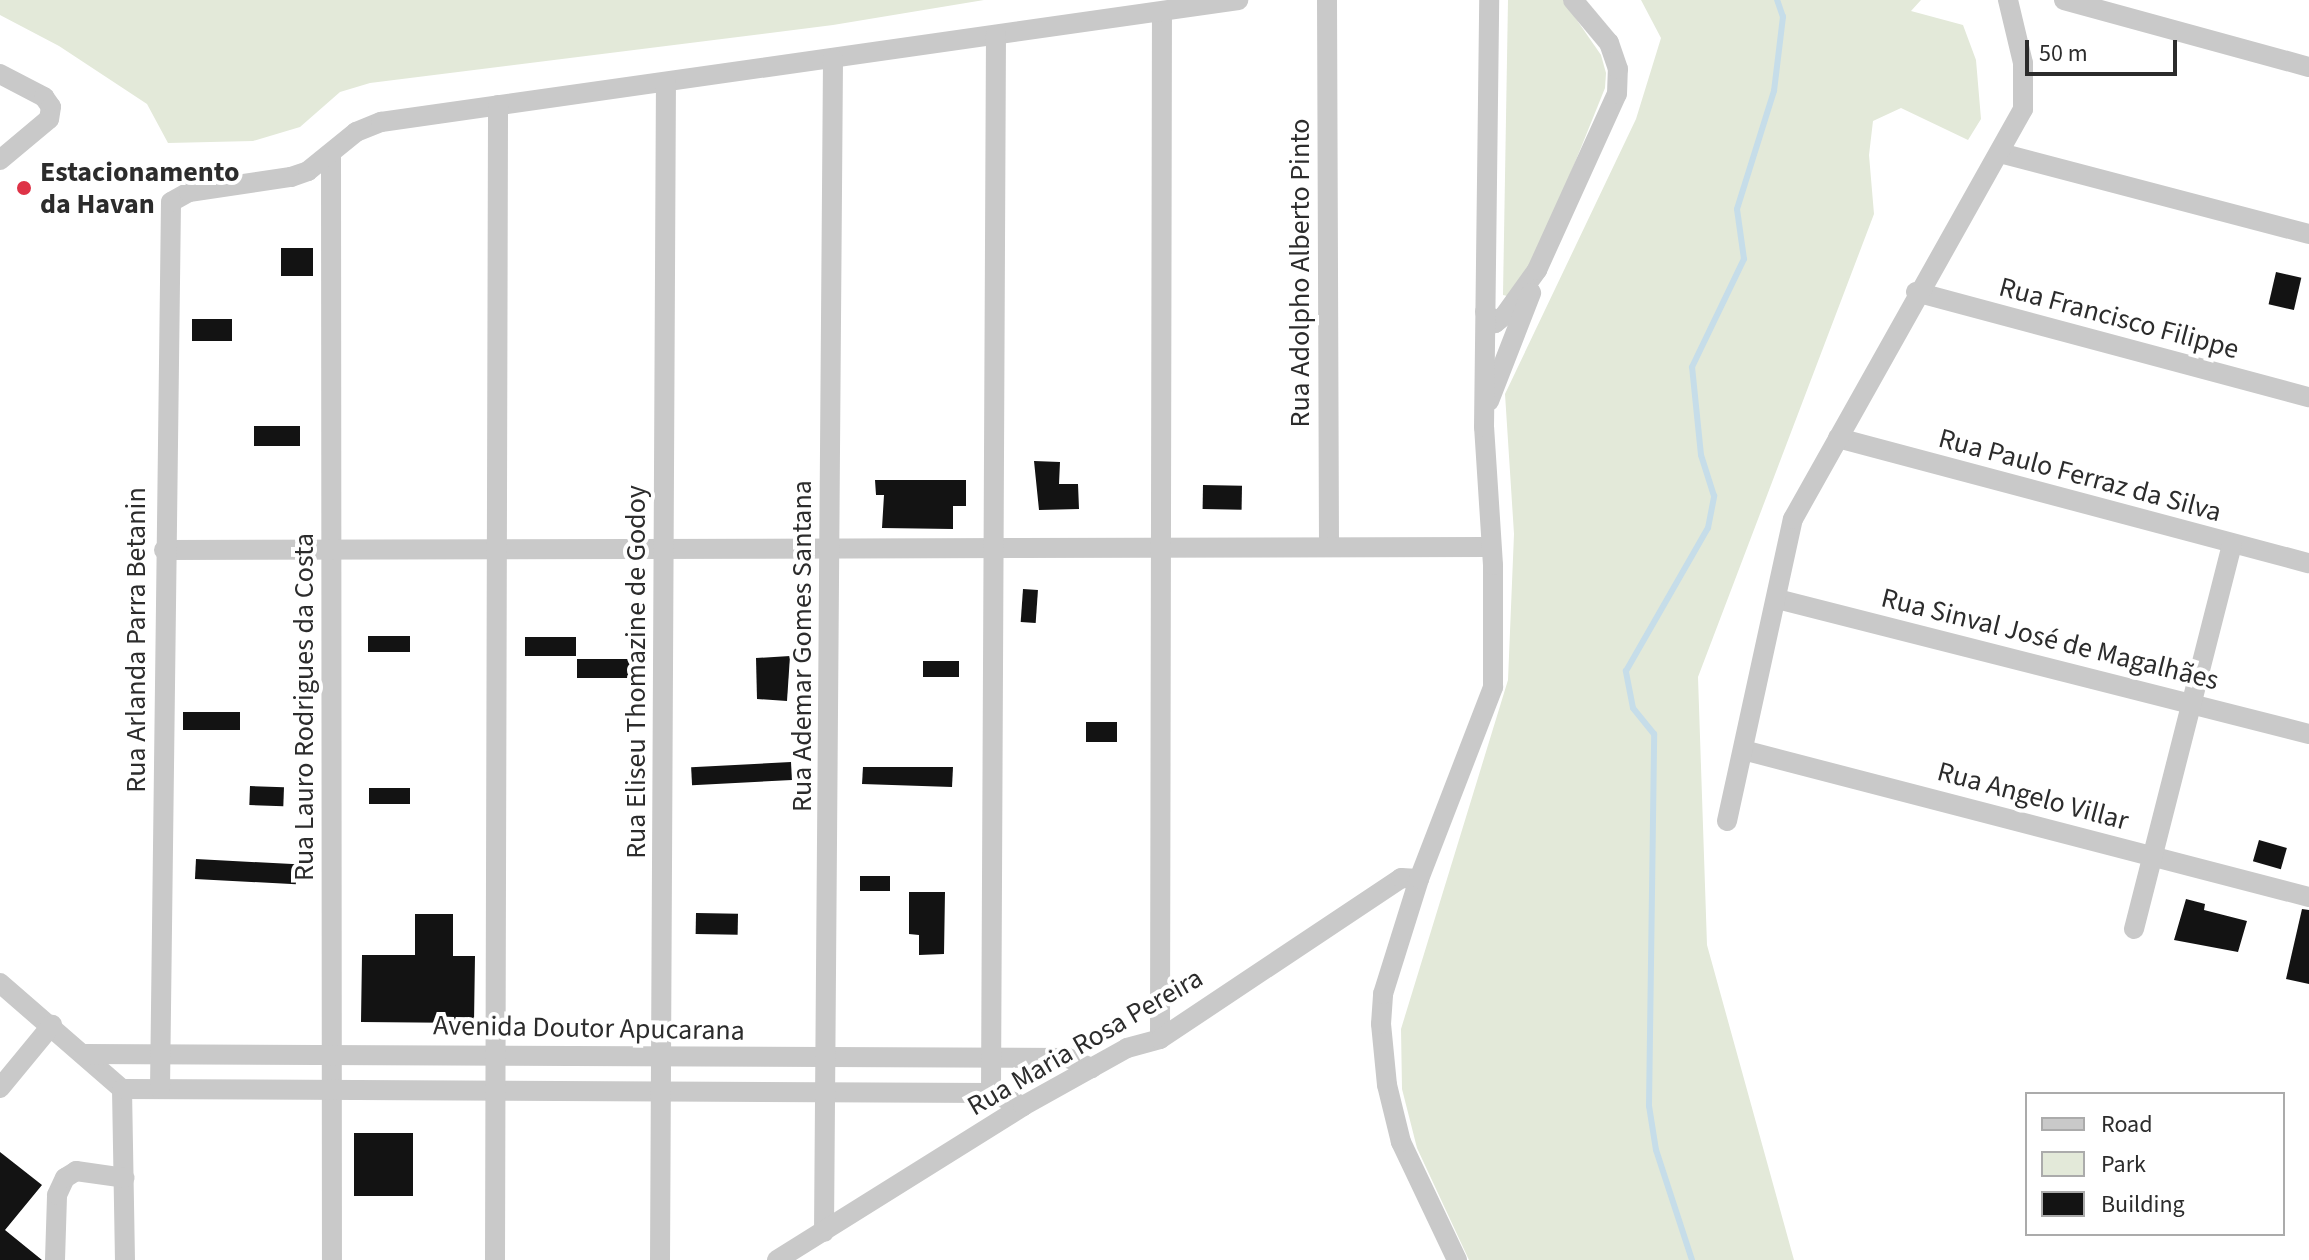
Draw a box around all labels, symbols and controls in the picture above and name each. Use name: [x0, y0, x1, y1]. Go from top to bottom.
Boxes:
scale bar: [2029, 24, 2181, 74]
text: 50 m: [2039, 36, 2088, 71]
street label: Rua Adolpho Alberto Pinto: [1283, 118, 1317, 428]
place label: Estacionamento da Havan: [40, 155, 240, 221]
marker: Estacionamento da Havan: [15, 179, 33, 197]
street label: Rua Francisco Filippe: [1996, 270, 2242, 366]
street label: Rua Paulo Ferraz da Silva: [1935, 421, 2225, 529]
street label: Rua Ademar Gomes Santana: [785, 480, 819, 812]
street label: Rua Eliseu Thomazine de Godoy: [619, 485, 653, 859]
street label: Rua Arlanda Parra Betanin: [119, 487, 153, 793]
street label: Rua Lauro Rodrigues da Costa: [287, 533, 321, 881]
street label: Rua Sinval José de Magalhães: [1878, 581, 2222, 697]
street label: Rua Angelo Villar: [1934, 754, 2132, 838]
street label: Rua Maria Rosa Pereira: [961, 961, 1209, 1123]
street label: Avenida Doutor Apucarana: [433, 1008, 745, 1048]
legend: [2025, 1092, 2285, 1236]
text: Road: [2101, 1107, 2153, 1142]
text: Park: [2101, 1147, 2146, 1182]
text: Building: [2101, 1187, 2185, 1222]

